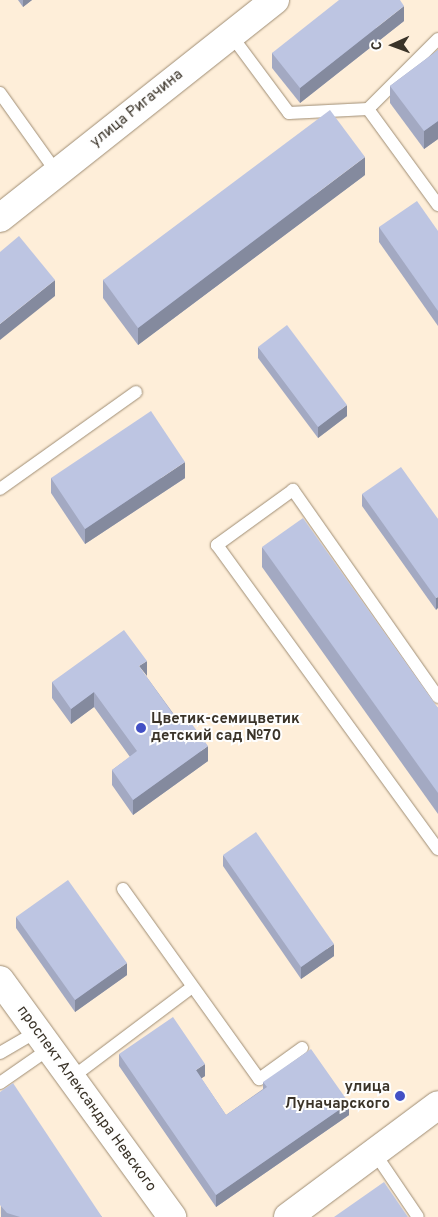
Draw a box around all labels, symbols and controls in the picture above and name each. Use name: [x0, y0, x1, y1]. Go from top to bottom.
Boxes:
north arrow: [368, 20, 418, 70]
text: С: [369, 41, 386, 50]
street label: улица Ригачина: [87, 66, 187, 152]
place label: Цветик-семицветик детский сад №70: [151, 710, 300, 745]
marker: Цветик-семицветик детский сад №70: [135, 722, 147, 734]
street label: проспект Александра Невского: [12, 1002, 160, 1196]
place label: улица Луначарского: [285, 1078, 390, 1113]
marker: улица Луначарского: [394, 1090, 406, 1102]

